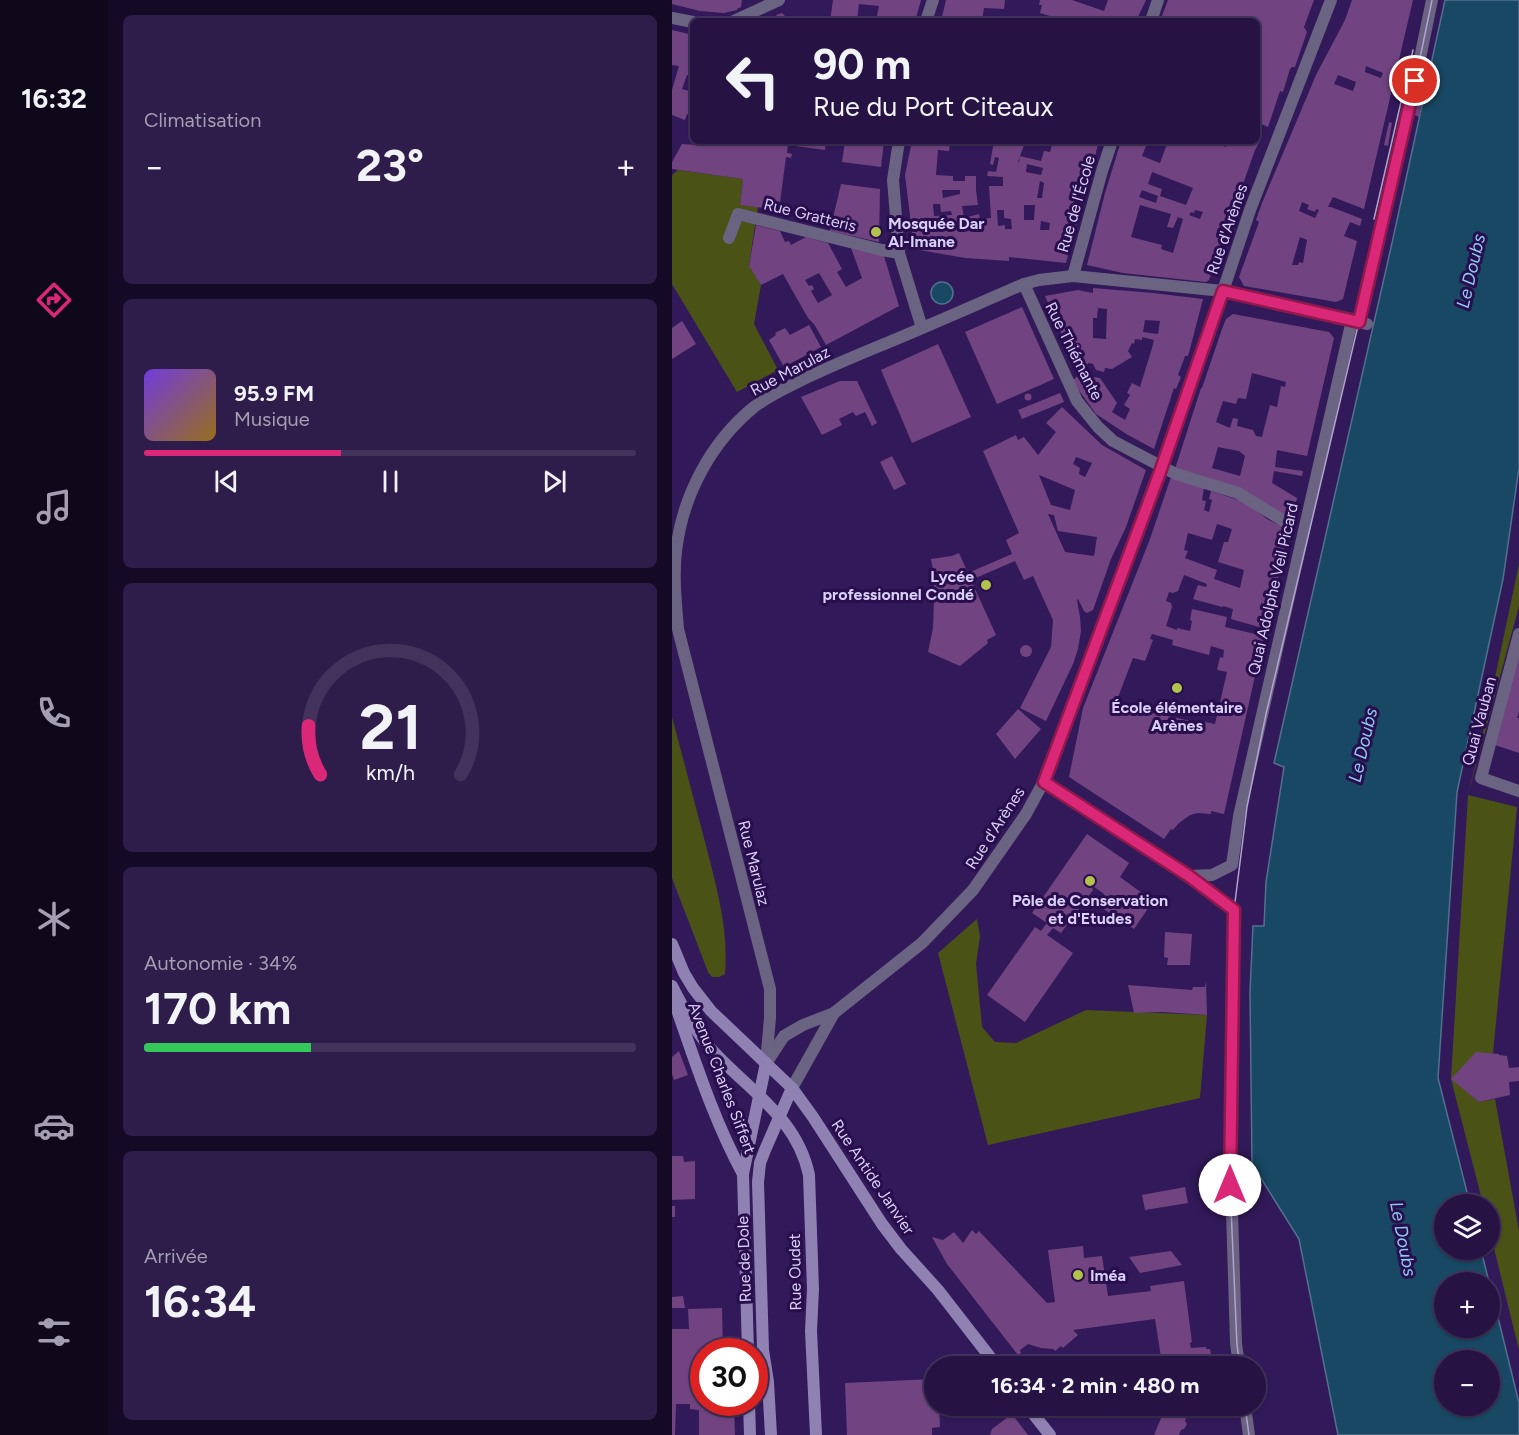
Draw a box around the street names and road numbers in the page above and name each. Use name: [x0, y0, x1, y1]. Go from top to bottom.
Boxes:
street label: Rue de l'École: [1053, 153, 1099, 255]
street label: Rue d'Arènes: [1203, 181, 1251, 277]
street label: Rue Gratteris: [762, 194, 858, 236]
street label: Rue Thiémante: [1041, 299, 1107, 403]
street label: Rue Marulaz: [747, 342, 833, 400]
street label: Quai Adolphe Veil Picard: [1244, 501, 1302, 677]
street label: Quai Vauban: [1458, 674, 1500, 768]
street label: Rue d'Arènes: [961, 783, 1029, 873]
street label: Rue Marulaz: [734, 818, 774, 908]
street label: Avenue Charles Siffert: [684, 999, 760, 1157]
street label: Rue Antide Janvier: [827, 1116, 919, 1239]
street label: Rue de Dole: [733, 1215, 755, 1302]
street label: Rue Oudet: [785, 1233, 805, 1311]

